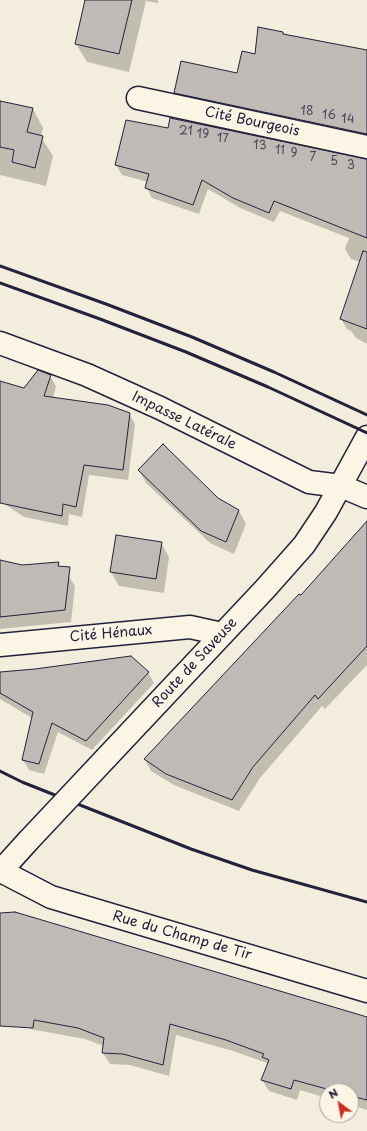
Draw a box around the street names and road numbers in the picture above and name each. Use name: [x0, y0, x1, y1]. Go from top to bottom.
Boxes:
street label: Cité Bourgeois: [203, 104, 301, 140]
street label: Impasse Latérale: [129, 388, 239, 454]
street label: Route de Saveuse: [149, 615, 241, 711]
street label: Cité Hénaux: [69, 622, 153, 646]
street label: Rue du Champ de Tir: [110, 908, 254, 964]

